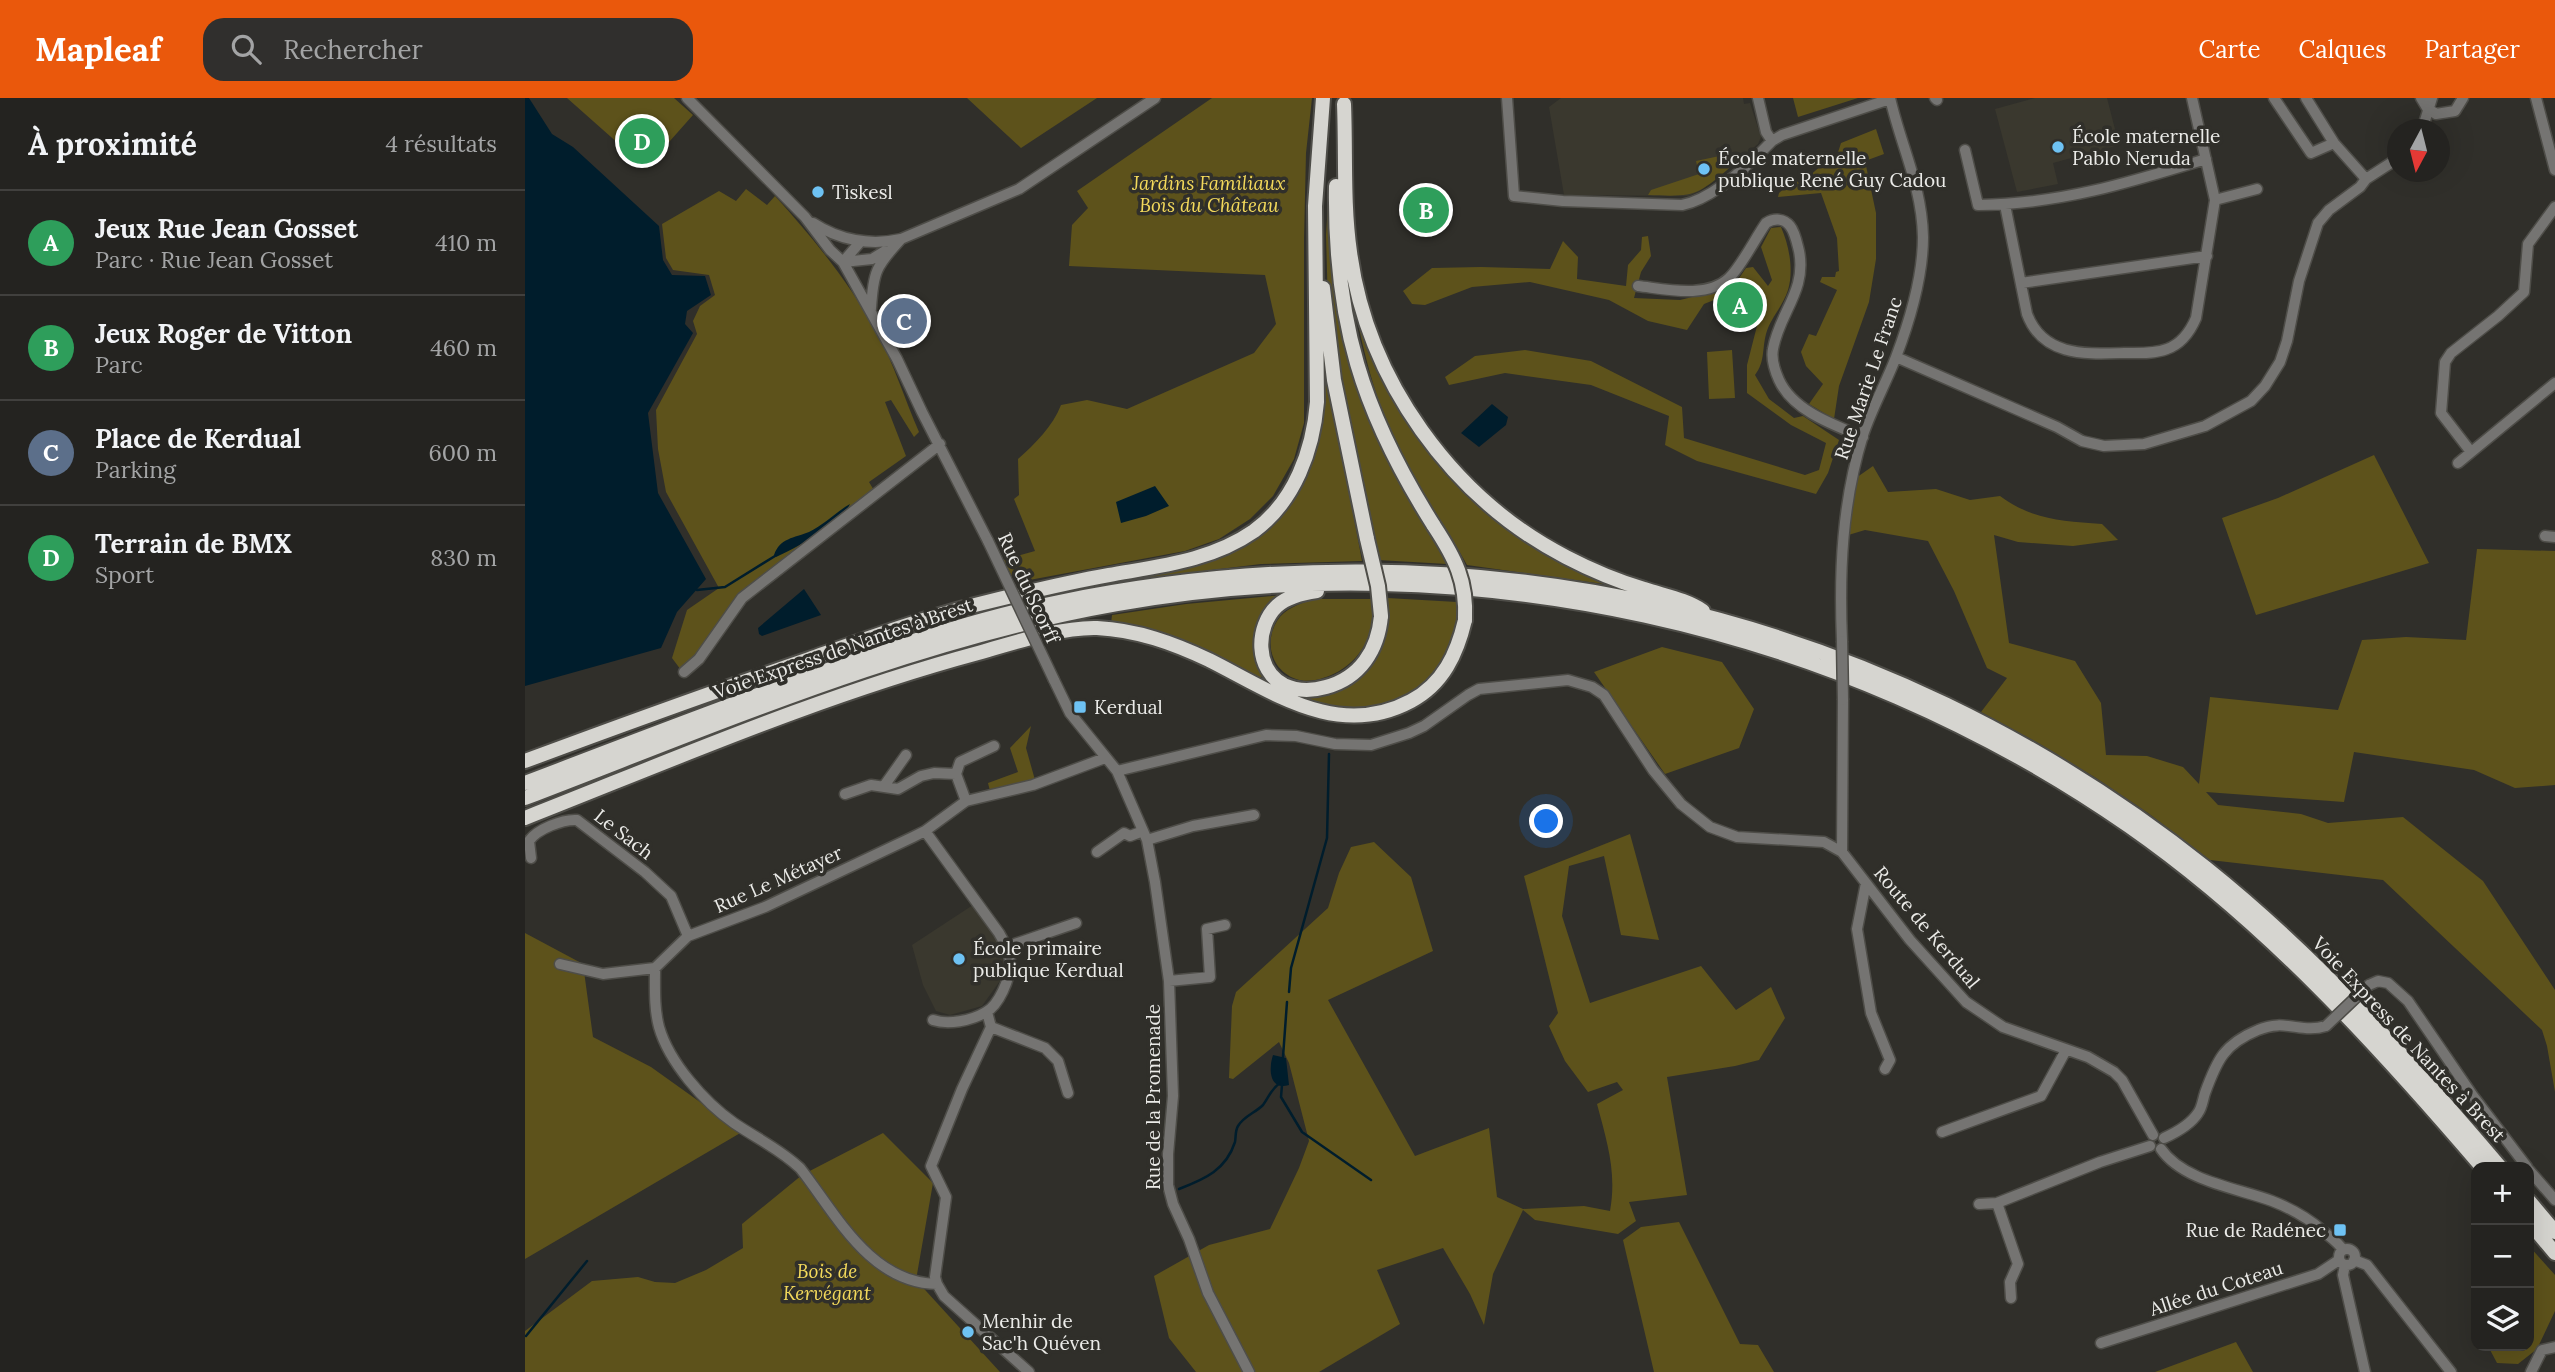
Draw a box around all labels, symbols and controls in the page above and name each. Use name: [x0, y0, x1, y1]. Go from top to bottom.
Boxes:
search box: [203, 18, 693, 81]
text: Mapleaf: [35, 28, 161, 70]
icon: search: [227, 30, 265, 68]
text: Rechercher: [283, 33, 423, 66]
text: Carte: [2198, 34, 2260, 65]
text: Calques: [2298, 34, 2386, 65]
text: Partager: [2424, 34, 2520, 65]
pin: D: [619, 115, 665, 167]
north arrow: [2387, 119, 2450, 182]
place label: École maternelle Pablo Neruda: [2072, 124, 2220, 170]
text: À proximité: [28, 125, 197, 163]
text: 4 résultats: [385, 129, 497, 158]
marker: École maternelle Pablo Neruda: [2050, 139, 2066, 155]
place label: École maternelle publique René Guy Cadou: [1718, 146, 1946, 192]
marker: École maternelle publique René Guy Cadou: [1696, 161, 1712, 177]
park label: Jardins Familiaux Bois du Château: [1131, 171, 1286, 217]
place label: Tiskesl: [832, 180, 893, 204]
marker: Tiskesl: [810, 184, 826, 200]
pin: B: [1403, 184, 1449, 236]
text: Jeux Rue Jean Gosset: [95, 212, 358, 245]
text: A: [43, 228, 59, 257]
text: 410 m: [435, 228, 497, 257]
text: Parc · Rue Jean Gosset: [95, 245, 333, 274]
pin: A: [1717, 279, 1763, 331]
street label: Rue Marie Le Franc: [1829, 293, 1907, 463]
pin: C: [881, 295, 927, 347]
text: Jeux Roger de Vitton: [95, 317, 352, 350]
text: B: [43, 333, 59, 362]
text: 460 m: [430, 333, 497, 362]
text: Parc: [95, 350, 143, 379]
text: Place de Kerdual: [95, 422, 301, 455]
text: C: [43, 438, 59, 467]
text: 600 m: [429, 438, 497, 467]
text: Parking: [95, 455, 176, 484]
text: Terrain de BMX: [95, 527, 292, 560]
street label: Rue du Scorff: [993, 529, 1066, 649]
text: D: [42, 543, 60, 572]
text: 830 m: [430, 543, 497, 572]
text: Sport: [95, 560, 154, 589]
street label: Voie Express de Nantes à Brest: [709, 592, 976, 704]
place label: Kerdual: [1094, 695, 1163, 719]
marker: Kerdual: [1072, 699, 1088, 715]
street label: Le Sach: [590, 804, 658, 864]
your location: [1529, 804, 1563, 838]
street label: Rue Le Métayer: [710, 840, 846, 918]
street label: Route de Kerdual: [1869, 861, 1985, 993]
street label: Voie Express de Nantes à Brest: [2307, 931, 2511, 1147]
place label: École primaire publique Kerdual: [973, 936, 1124, 982]
marker: École primaire publique Kerdual: [951, 951, 967, 967]
street label: Rue de la Promenade: [1141, 1004, 1165, 1190]
map controls: [2471, 1162, 2534, 1351]
button: +: [2471, 1162, 2534, 1225]
place label: Rue de Radénec: [2186, 1218, 2326, 1242]
marker: Rue de Radénec: [2332, 1222, 2348, 1238]
button: −: [2471, 1225, 2534, 1288]
street label: Allée du Coteau: [2145, 1255, 2286, 1321]
park label: Bois de Kervégant: [783, 1259, 871, 1305]
button: layers: [2471, 1288, 2534, 1351]
place label: Menhir de Sac'h Quéven: [982, 1309, 1101, 1355]
marker: Menhir de Sac'h Quéven: [960, 1324, 976, 1340]

